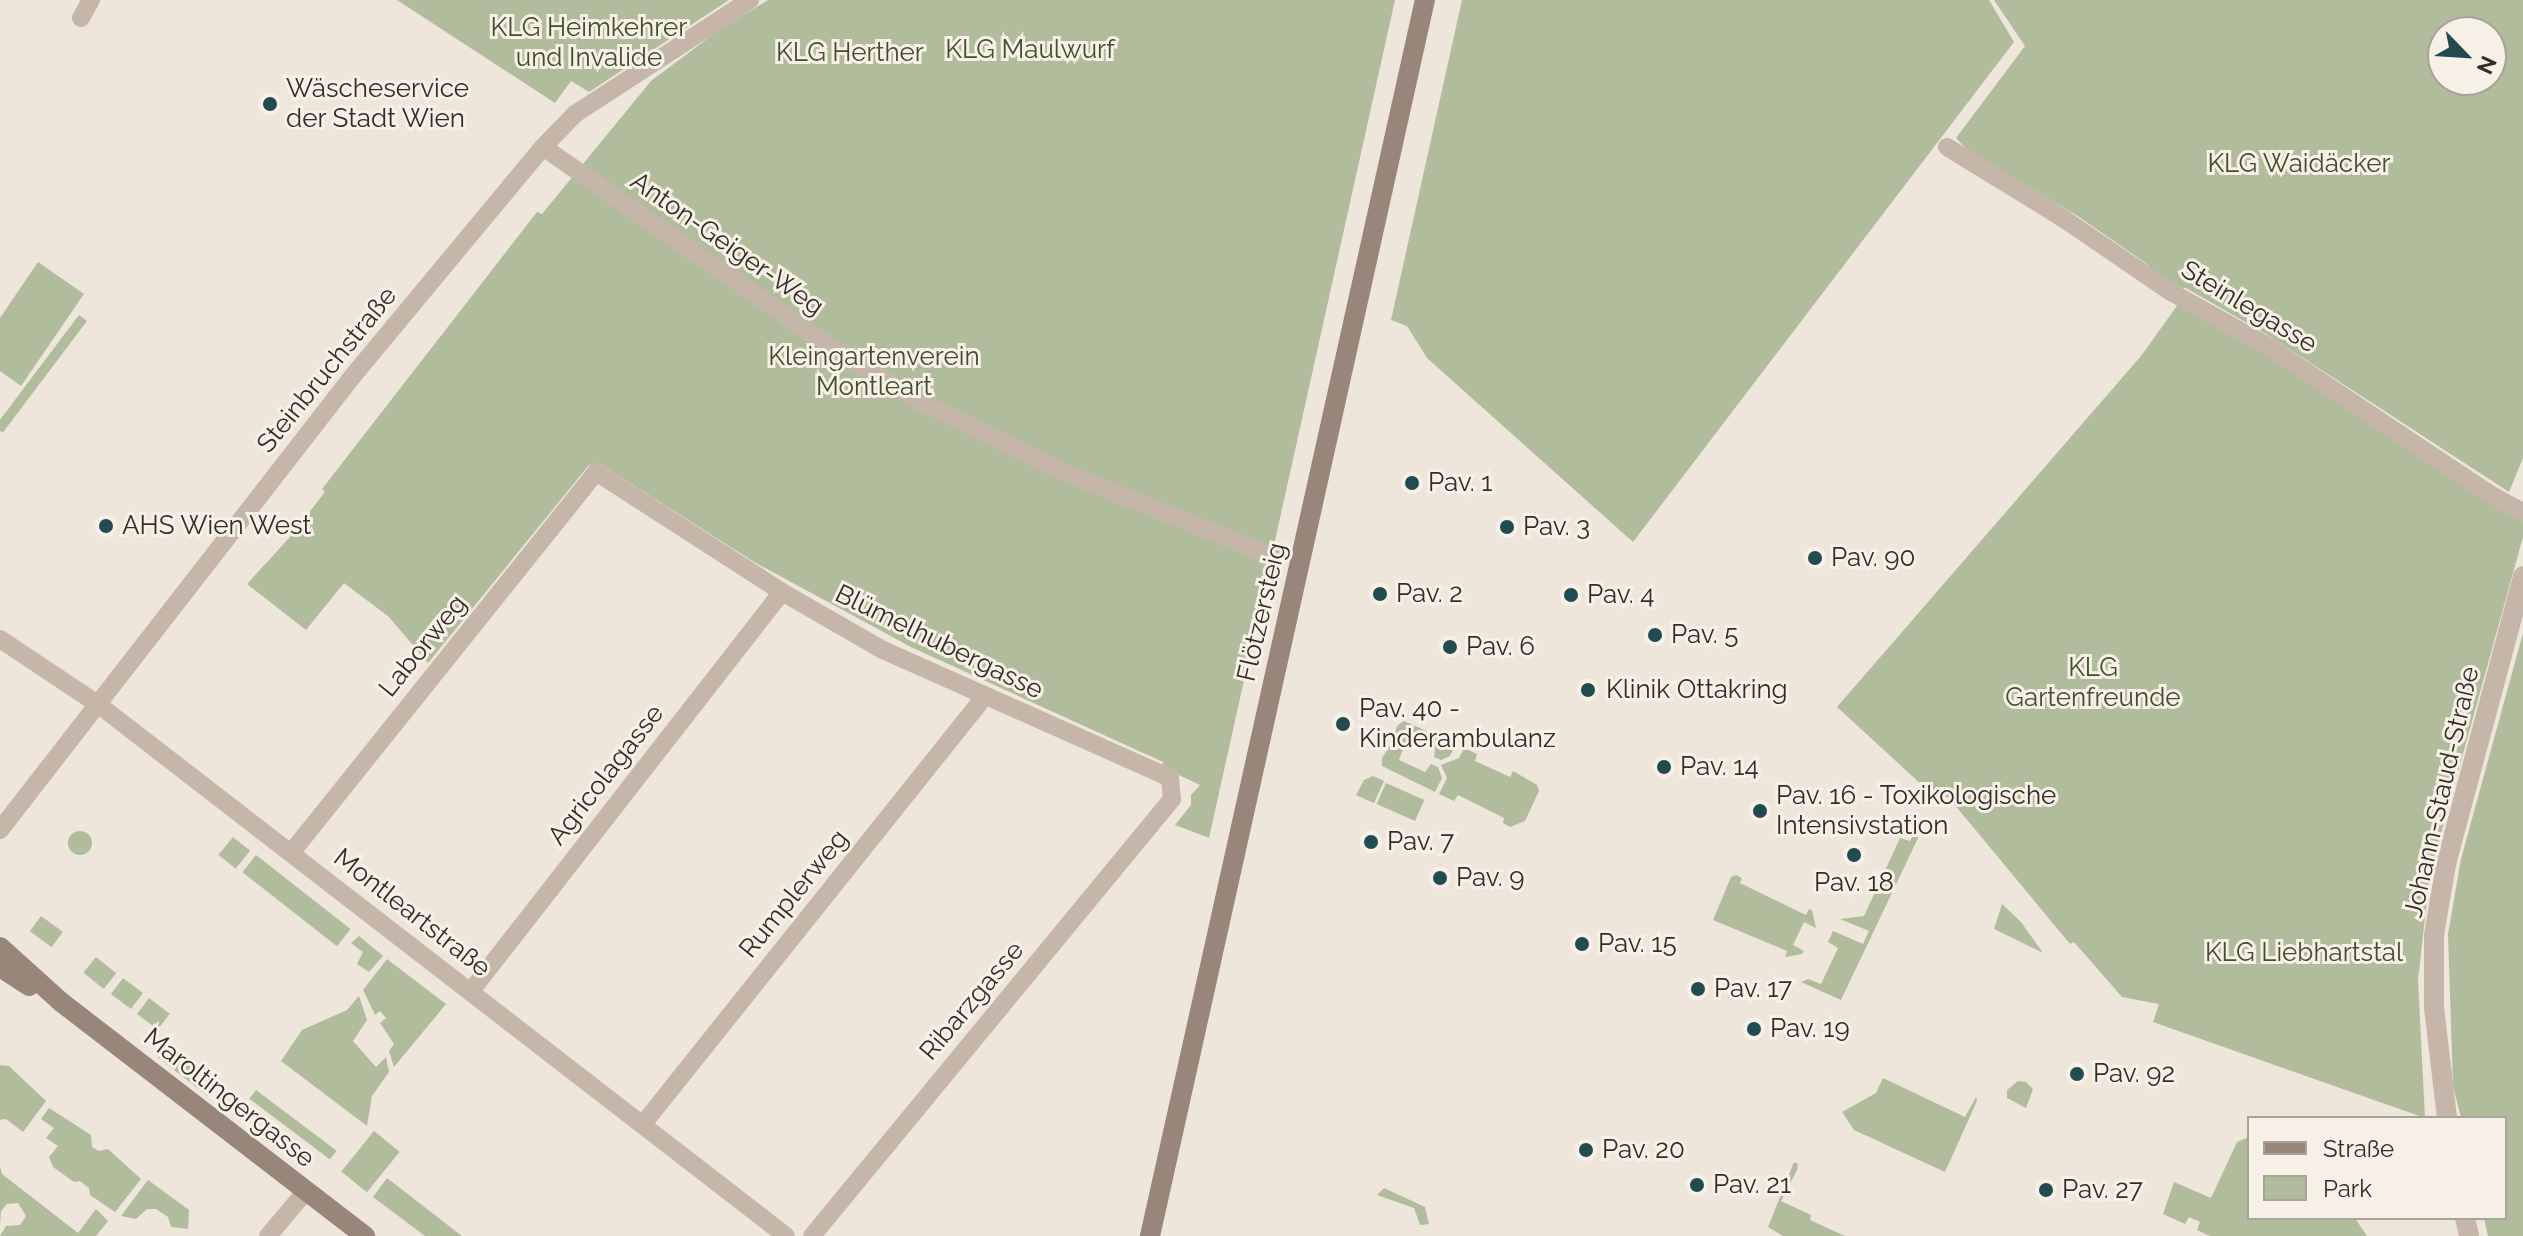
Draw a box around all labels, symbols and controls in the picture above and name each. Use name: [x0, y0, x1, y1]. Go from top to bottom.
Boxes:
park label: KLG Heimkehrer und Invalide: [491, 12, 687, 74]
north arrow: [2427, 16, 2507, 96]
park label: KLG Maulwurf: [945, 34, 1115, 66]
park label: KLG Herther: [776, 37, 924, 69]
text: N: [2472, 52, 2502, 78]
place label: Wäscheservice der Stadt Wien: [286, 73, 469, 134]
marker: Wäscheservice der Stadt Wien: [261, 95, 279, 113]
park label: KLG Waidäcker: [2207, 148, 2391, 180]
street label: Anton-Geiger-Weg: [624, 166, 830, 322]
street label: Steinlegasse: [2175, 254, 2323, 360]
street label: Steinbruchstraße: [251, 281, 403, 459]
park label: Kleingartenverein Montleart: [768, 341, 980, 402]
place label: Pav. 1: [1428, 467, 1492, 499]
marker: Pav. 1: [1403, 474, 1421, 492]
place label: AHS Wien West: [122, 510, 313, 542]
place label: Pav. 3: [1523, 511, 1590, 543]
marker: AHS Wien West: [97, 517, 115, 535]
marker: Pav. 3: [1498, 518, 1516, 536]
street label: Flötzersteig: [1231, 540, 1293, 684]
place label: Pav. 90: [1831, 542, 1916, 574]
marker: Pav. 90: [1806, 549, 1824, 567]
street label: Blümelhubergasse: [830, 578, 1048, 706]
place label: Pav. 2: [1396, 578, 1463, 610]
place label: Pav. 4: [1587, 579, 1655, 611]
marker: Pav. 2: [1371, 585, 1389, 603]
marker: Pav. 4: [1562, 586, 1580, 604]
street label: Laborweg: [373, 589, 473, 703]
place label: Pav. 5: [1671, 619, 1739, 651]
marker: Pav. 5: [1646, 626, 1664, 644]
place label: Pav. 6: [1466, 631, 1535, 663]
marker: Pav. 6: [1441, 638, 1459, 656]
park label: KLG Gartenfreunde: [2005, 652, 2181, 714]
street label: Johann-Staud-Straße: [2398, 664, 2486, 920]
place label: Klinik Ottakring: [1606, 674, 1788, 706]
marker: Klinik Ottakring: [1577, 679, 1599, 701]
place label: Pav. 40 - Kinderambulanz: [1359, 693, 1556, 754]
street label: Agricolagasse: [542, 699, 670, 851]
marker: Pav. 40 - Kinderambulanz: [1334, 715, 1352, 733]
place label: Pav. 14: [1680, 751, 1759, 783]
marker: Pav. 14: [1655, 758, 1673, 776]
place label: Pav. 16 - Toxikologische Intensivstation: [1776, 780, 2057, 842]
marker: Pav. 16 - Toxikologische Intensivstation: [1751, 802, 1769, 820]
street label: Rumplerweg: [733, 824, 855, 964]
place label: Pav. 7: [1387, 826, 1454, 858]
marker: Pav. 7: [1362, 833, 1380, 851]
street label: Montleartstraße: [327, 842, 497, 984]
marker: Pav. 18: [1845, 846, 1863, 864]
place label: Pav. 9: [1456, 862, 1525, 894]
place label: Pav. 18: [1814, 867, 1894, 899]
marker: Pav. 9: [1431, 869, 1449, 887]
place label: Pav. 15: [1598, 928, 1677, 960]
street label: Ribarzgasse: [913, 935, 1031, 1067]
marker: Pav. 15: [1573, 935, 1591, 953]
park label: KLG Liebhartstal: [2205, 937, 2403, 969]
place label: Pav. 17: [1714, 973, 1792, 1005]
marker: Pav. 17: [1689, 980, 1707, 998]
place label: Pav. 19: [1770, 1013, 1850, 1045]
marker: Pav. 19: [1745, 1020, 1763, 1038]
street label: Maroltingergasse: [137, 1022, 321, 1174]
place label: Pav. 92: [2093, 1058, 2175, 1090]
marker: Pav. 92: [2068, 1065, 2086, 1083]
legend: [2247, 1116, 2507, 1220]
place label: Pav. 20: [1602, 1134, 1685, 1166]
text: Straße: [2323, 1134, 2394, 1163]
marker: Pav. 20: [1577, 1141, 1595, 1159]
place label: Pav. 21: [1713, 1169, 1791, 1201]
place label: Pav. 27: [2062, 1174, 2143, 1206]
text: Park: [2323, 1174, 2372, 1203]
marker: Pav. 21: [1688, 1176, 1706, 1194]
marker: Pav. 27: [2037, 1181, 2055, 1199]

